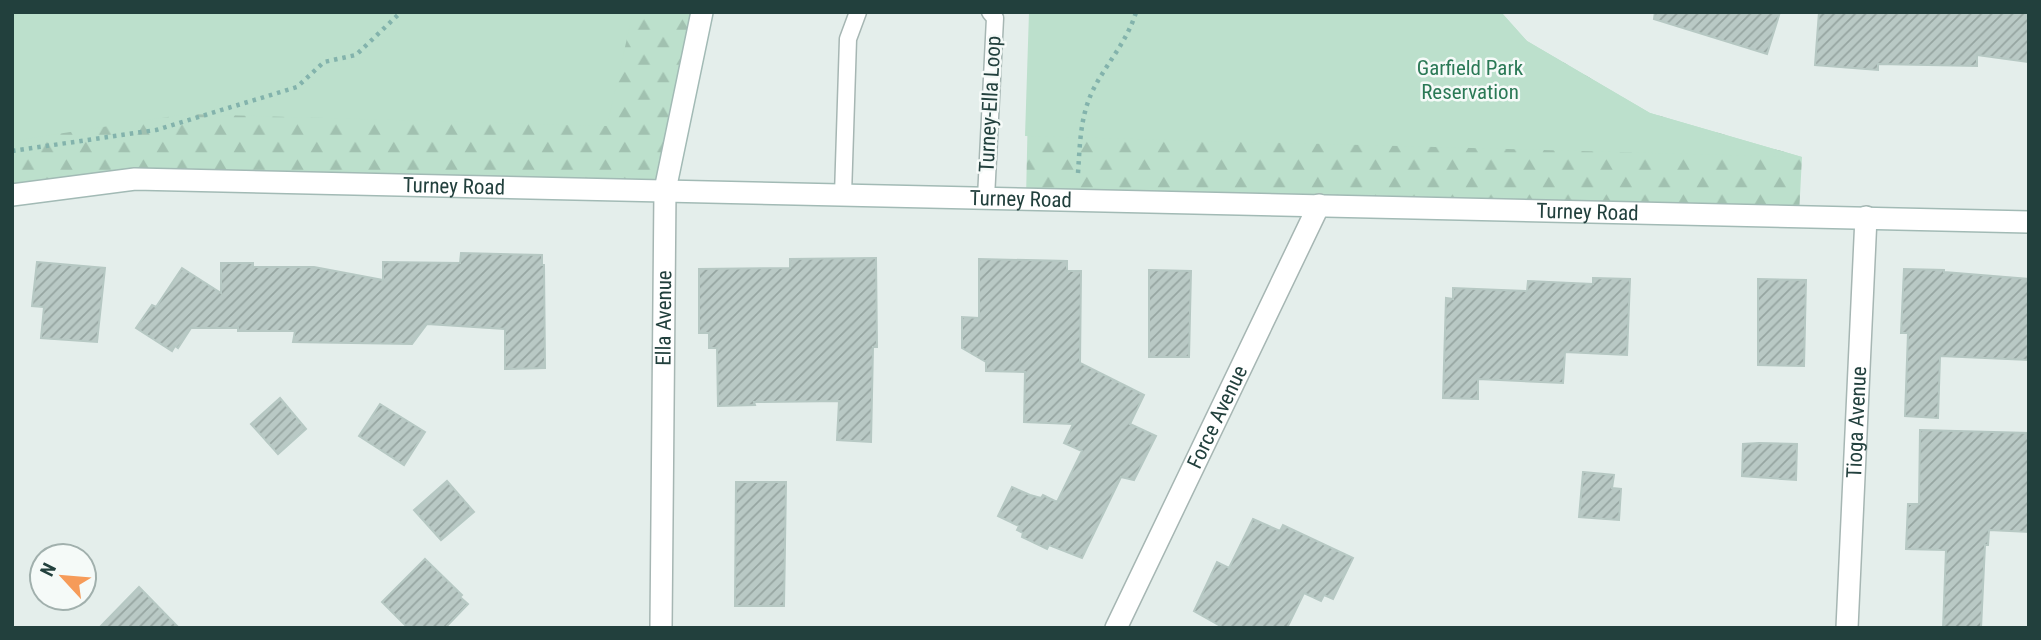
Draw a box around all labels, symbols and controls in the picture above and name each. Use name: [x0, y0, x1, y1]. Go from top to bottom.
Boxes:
street label: Turney-Ella Loop: [974, 35, 1006, 173]
park label: Garfield Park Reservation: [1417, 56, 1524, 104]
street label: Turney Road: [403, 173, 505, 199]
street label: Turney Road: [969, 186, 1072, 212]
street label: Turney Road: [1536, 199, 1639, 225]
street label: Ella Avenue: [651, 270, 676, 366]
street label: Force Avenue: [1182, 361, 1252, 472]
street label: Tioga Avenue: [1842, 366, 1871, 479]
north arrow: [28, 542, 98, 612]
text: N: [35, 559, 61, 580]

